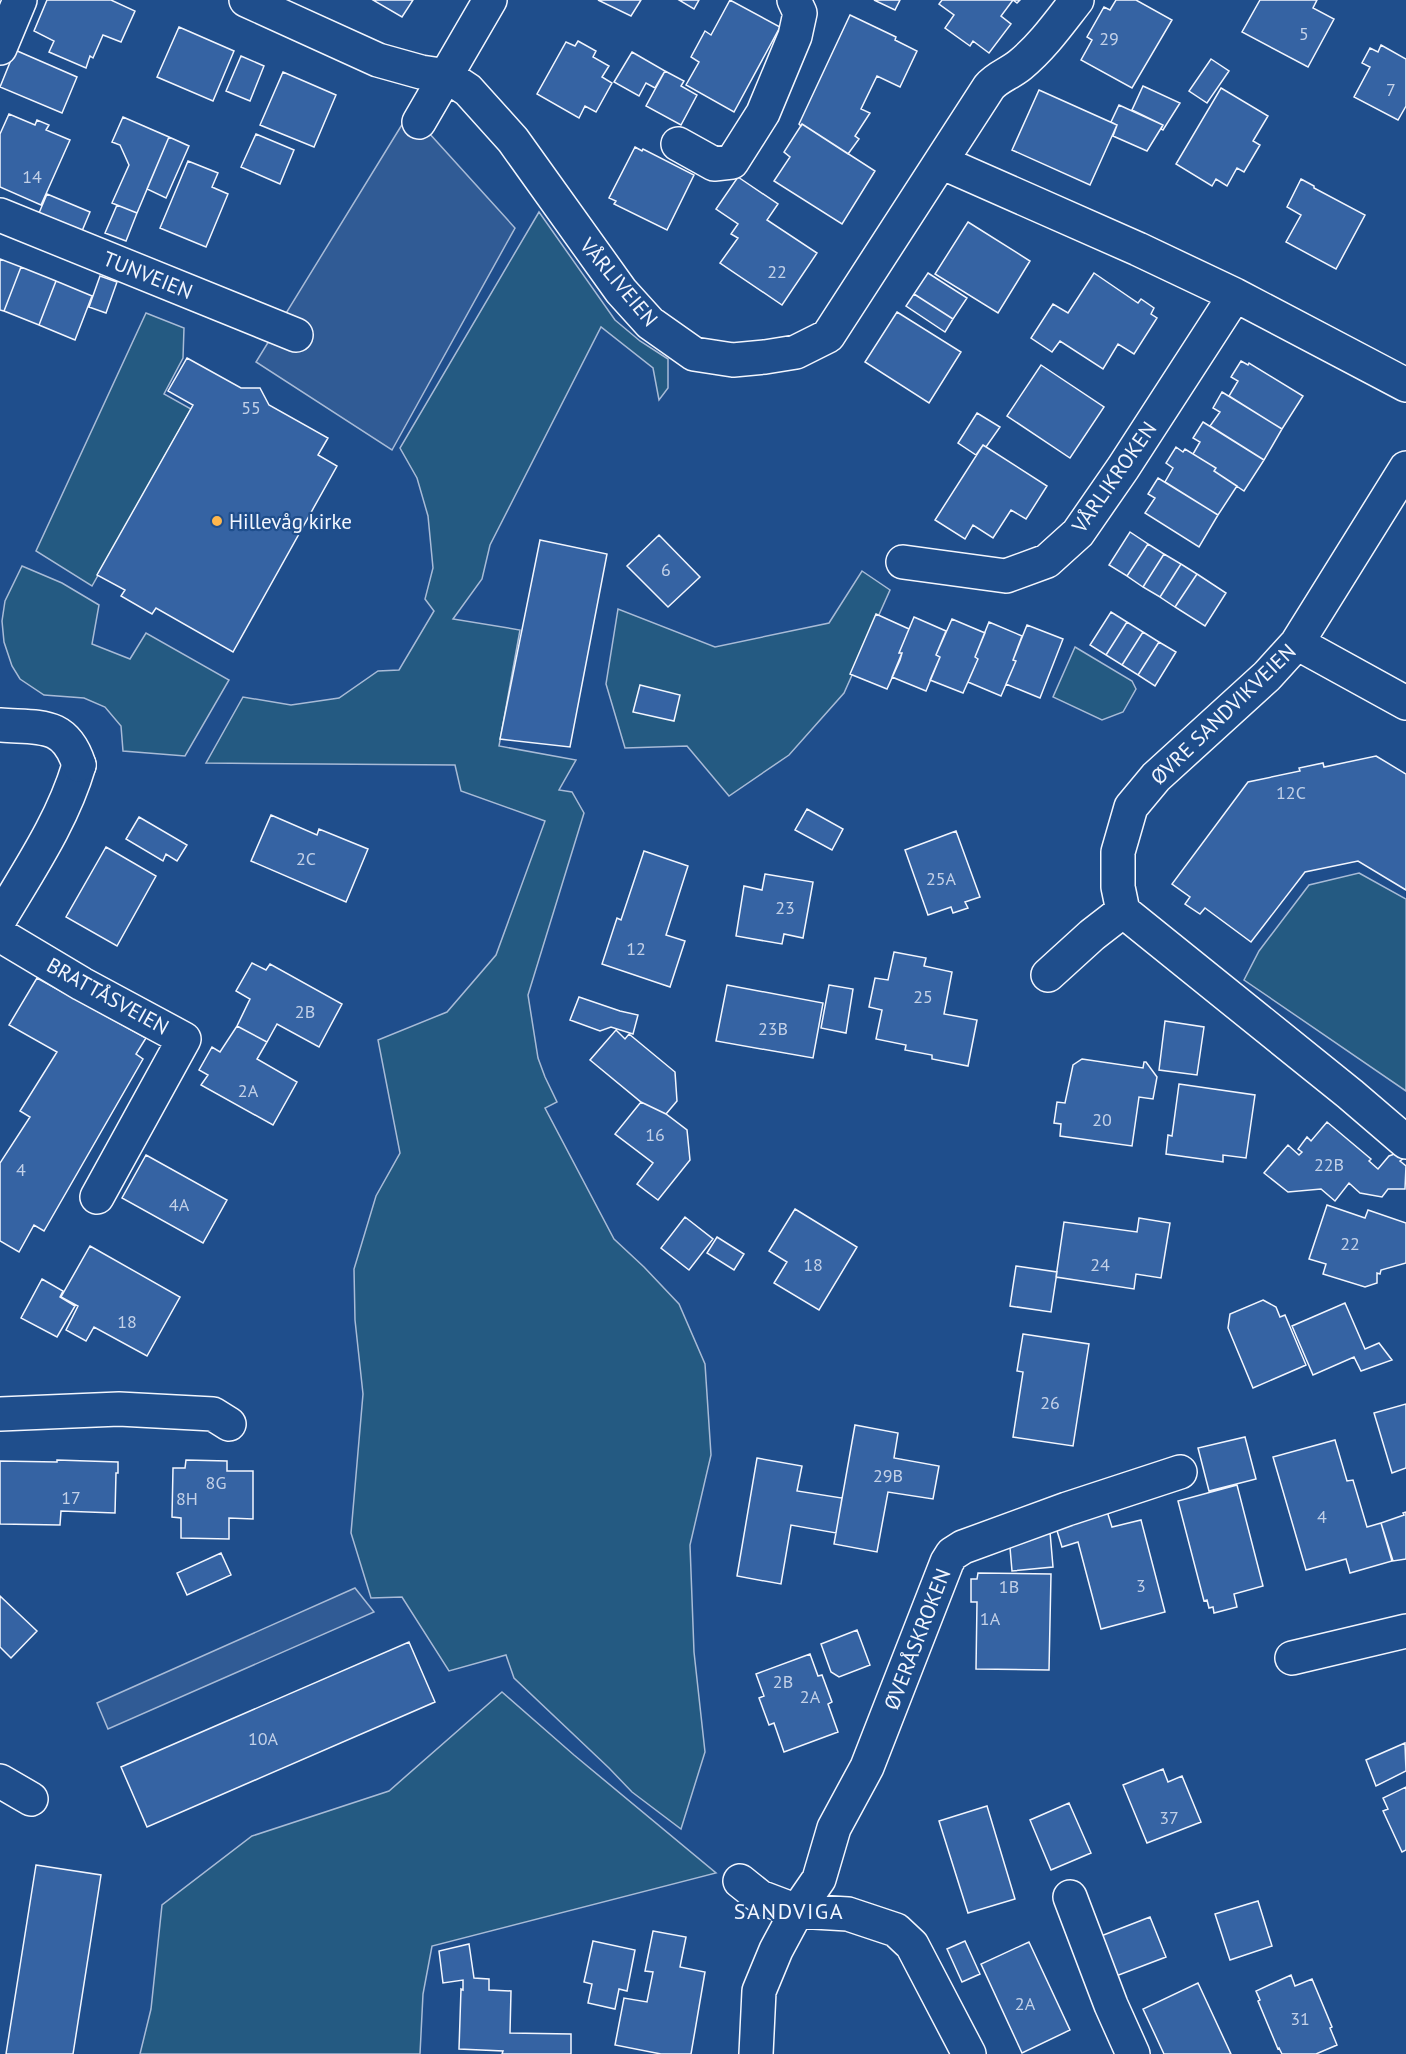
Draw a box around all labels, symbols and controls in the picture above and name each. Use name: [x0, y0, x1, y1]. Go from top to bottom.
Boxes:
house number: 5: [1299, 22, 1309, 45]
house number: 29: [1099, 27, 1119, 50]
house number: 7: [1386, 78, 1396, 101]
house number: 14: [22, 165, 42, 188]
street label: VÅRLIVEIEN: [573, 231, 664, 332]
street label: TUNVEIEN: [99, 245, 197, 305]
house number: 22: [767, 260, 787, 283]
house number: 55: [241, 396, 261, 419]
street label: VÅRLIKROKEN: [1065, 416, 1162, 539]
place label: Hillevåg kirke: [229, 508, 352, 535]
marker: Hillevåg kirke: [210, 514, 224, 528]
house number: 6: [661, 558, 671, 581]
street label: ØVRE SANDVIKVEIEN: [1145, 638, 1301, 790]
house number: 12C: [1276, 781, 1306, 804]
house number: 2C: [296, 847, 316, 870]
house number: 25A: [926, 867, 957, 890]
house number: 23: [775, 896, 795, 919]
house number: 12: [626, 937, 646, 960]
street label: BRATTÅSVEIEN: [42, 951, 174, 1041]
house number: 25: [913, 985, 933, 1008]
house number: 2B: [295, 1000, 315, 1023]
house number: 23B: [758, 1017, 788, 1040]
house number: 2A: [238, 1079, 259, 1102]
house number: 20: [1092, 1108, 1112, 1131]
house number: 16: [645, 1123, 665, 1146]
house number: 22B: [1314, 1153, 1344, 1176]
house number: 4: [16, 1158, 26, 1181]
house number: 4A: [169, 1193, 190, 1216]
house number: 22: [1340, 1232, 1360, 1255]
house number: 18: [803, 1253, 823, 1276]
house number: 24: [1090, 1253, 1110, 1276]
house number: 18: [117, 1310, 137, 1333]
house number: 26: [1040, 1391, 1060, 1414]
house number: 29B: [873, 1464, 903, 1487]
house number: 8G: [206, 1471, 226, 1494]
house number: 17: [61, 1486, 81, 1509]
house number: 8H: [176, 1487, 198, 1510]
house number: 4: [1317, 1505, 1327, 1528]
street label: ØVERÅSKROKEN: [878, 1564, 956, 1714]
house number: 3: [1136, 1574, 1146, 1597]
house number: 1B: [999, 1575, 1019, 1598]
house number: 1A: [980, 1607, 1001, 1630]
house number: 2B: [773, 1670, 793, 1693]
house number: 2A: [800, 1685, 821, 1708]
house number: 10A: [248, 1727, 279, 1750]
house number: 37: [1159, 1806, 1179, 1829]
district label: SANDVIGA: [734, 1897, 844, 1925]
house number: 2A: [1015, 1992, 1036, 2015]
house number: 31: [1290, 2007, 1310, 2030]

